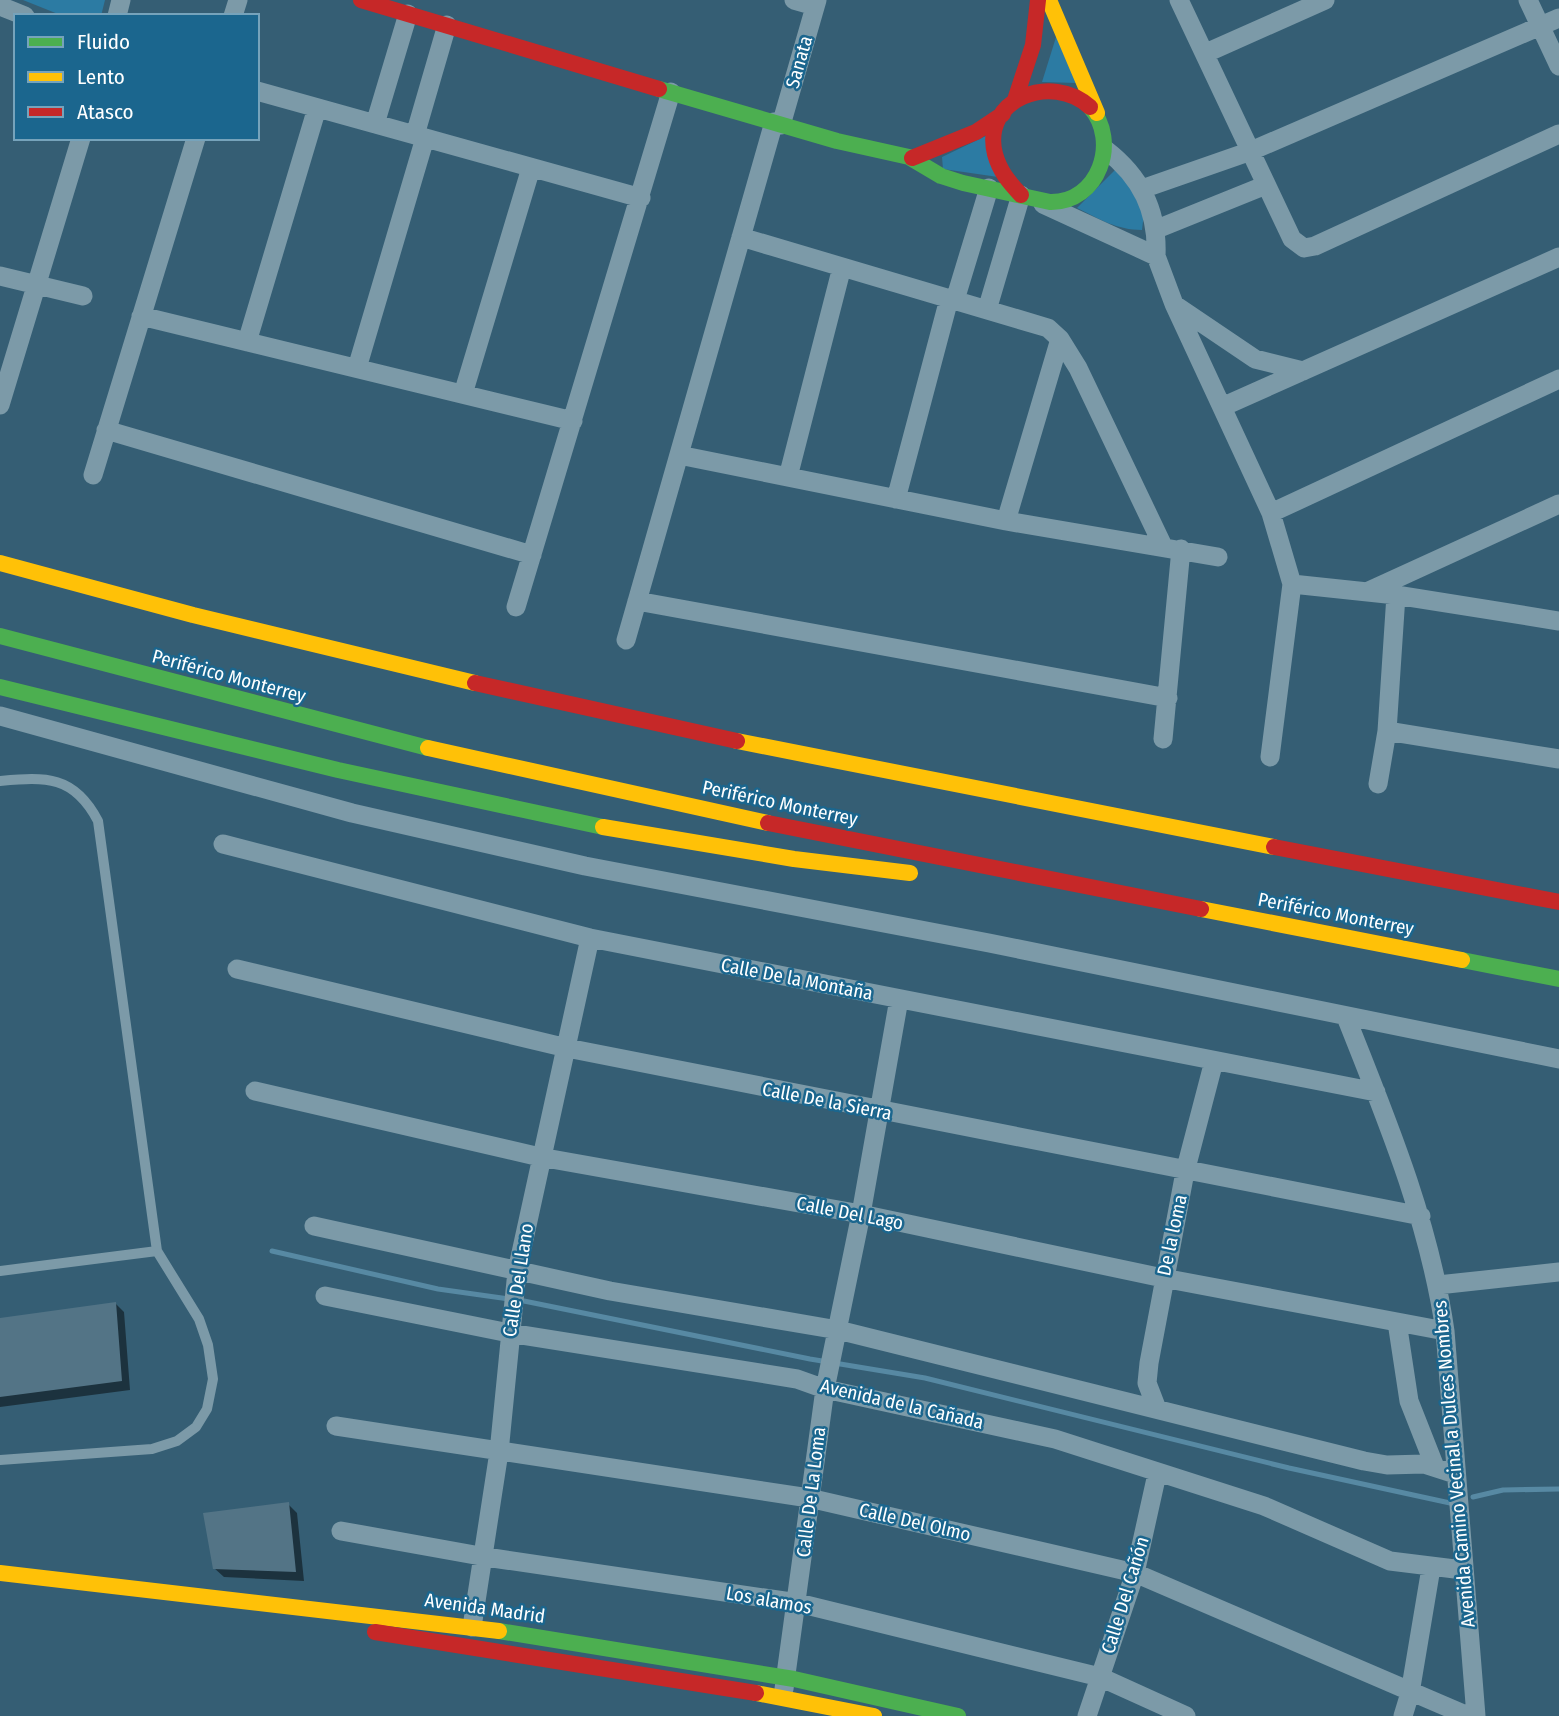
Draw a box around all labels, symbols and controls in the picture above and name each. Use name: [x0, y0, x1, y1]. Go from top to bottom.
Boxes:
legend: [14, 14, 259, 140]
text: Fluido: [77, 29, 130, 55]
street label: Sanata: [781, 33, 817, 91]
text: Lento: [77, 64, 125, 90]
text: Atasco: [77, 99, 134, 125]
street label: Periférico Monterrey: [150, 644, 309, 708]
street label: Periférico Monterrey: [700, 775, 860, 831]
street label: Periférico Monterrey: [1256, 888, 1416, 940]
street label: Calle De la Montaña: [719, 953, 875, 1005]
street label: Calle De la Sierra: [760, 1077, 894, 1125]
street label: Calle Del Lago: [795, 1191, 905, 1235]
street label: De la loma: [1152, 1192, 1192, 1278]
street label: Calle Del Llano: [498, 1222, 538, 1338]
street label: Avenida Camino Vecinal a Dulces Nombres: [1428, 1299, 1480, 1629]
street label: Avenida de la Cañada: [818, 1374, 986, 1434]
street label: Calle De La Loma: [792, 1425, 830, 1559]
street label: Calle Del Olmo: [857, 1498, 973, 1546]
street label: Calle Del Cañón: [1096, 1534, 1154, 1656]
street label: Los alamos: [724, 1581, 814, 1619]
street label: Avenida Madrid: [423, 1588, 547, 1628]

